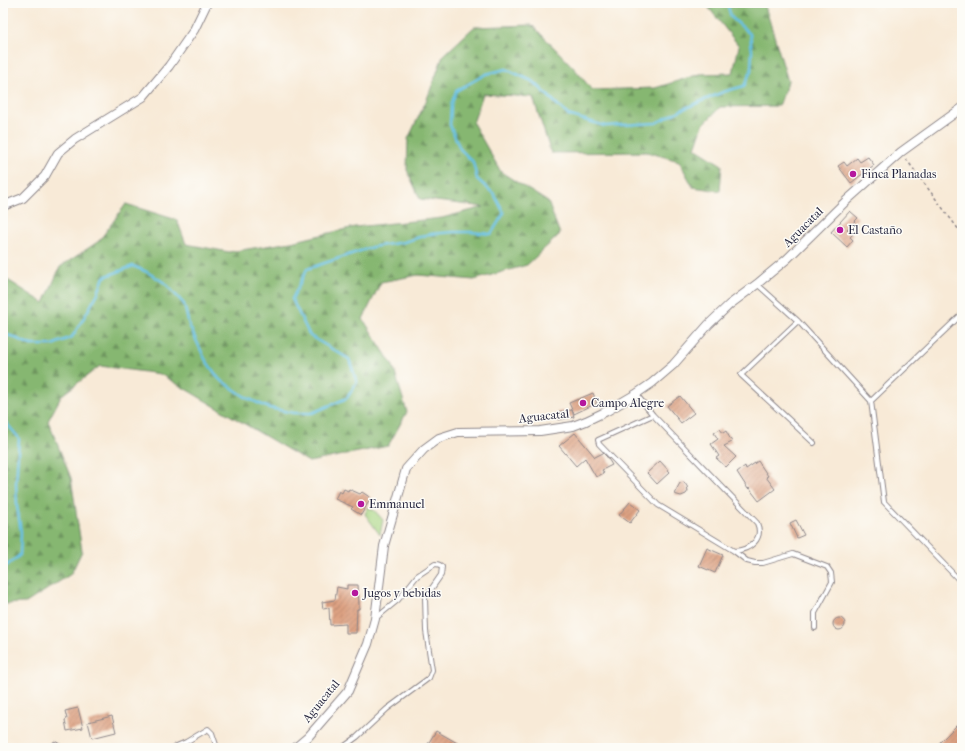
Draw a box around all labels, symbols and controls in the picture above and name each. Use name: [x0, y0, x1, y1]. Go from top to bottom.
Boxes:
place label: Finca Planadas: [861, 167, 937, 181]
marker: Finca Planadas: [848, 169, 858, 179]
street label: Aguacatal: [779, 204, 826, 251]
place label: El Castaño: [848, 223, 902, 237]
marker: El Castaño: [835, 225, 845, 235]
place label: Campo Alegre: [591, 396, 664, 410]
marker: Campo Alegre: [578, 398, 588, 408]
street label: Aguacatal: [517, 406, 571, 426]
place label: Emmanuel: [369, 497, 425, 511]
marker: Emmanuel: [356, 499, 366, 509]
place label: Jugos y bebidas: [362, 586, 442, 600]
marker: Jugos y bebidas: [350, 588, 360, 598]
street label: Aguacatal: [299, 676, 343, 726]

